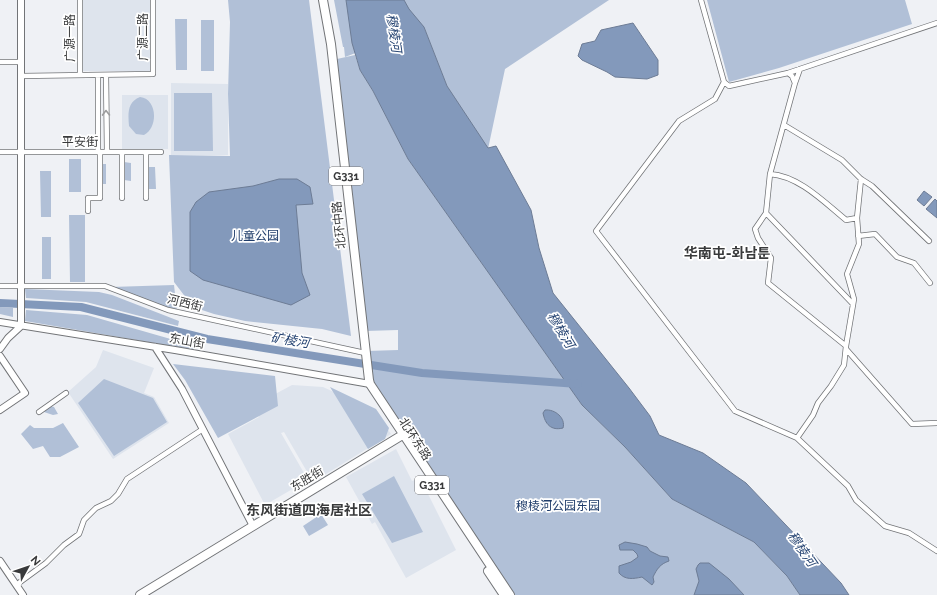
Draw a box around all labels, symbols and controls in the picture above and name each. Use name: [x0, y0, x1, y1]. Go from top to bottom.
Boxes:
street label: 广源二路: [136, 13, 150, 61]
water label: 穆棱河: [384, 13, 405, 56]
street label: 广源一路: [63, 14, 77, 62]
one-way arrow: [102, 110, 111, 116]
street label: 平安街: [62, 135, 98, 149]
road number: G331: [329, 167, 363, 185]
street label: 北环中路: [330, 200, 348, 250]
park label: 儿童公园: [231, 229, 279, 243]
district label: 华南屯-화남툰: [684, 245, 770, 261]
street label: 河西街: [166, 292, 204, 314]
water label: 穆棱河: [545, 309, 579, 353]
water label: 矿棱河: [270, 330, 313, 351]
street label: 东山街: [168, 331, 206, 351]
street label: 北环东路: [396, 415, 434, 463]
street label: 东胜街: [288, 464, 326, 494]
road number: G331: [415, 476, 449, 494]
park label: 穆棱河公园东园: [516, 499, 600, 513]
district label: 东风街道四海居社区: [246, 502, 372, 518]
water label: 穆棱河: [785, 529, 821, 572]
north arrow: [8, 547, 48, 587]
text: N: [28, 553, 43, 568]

